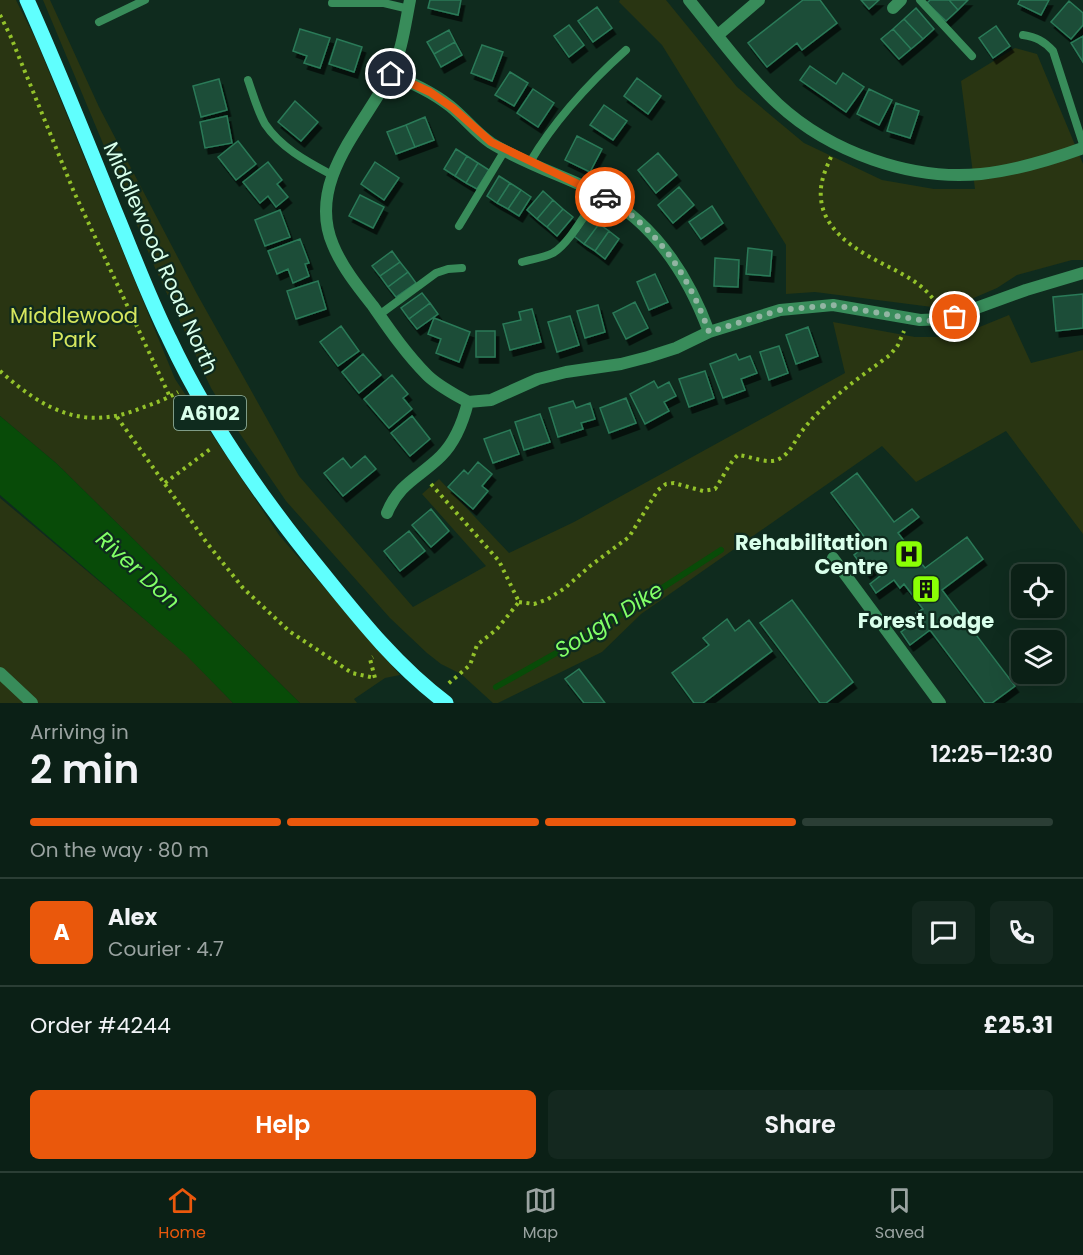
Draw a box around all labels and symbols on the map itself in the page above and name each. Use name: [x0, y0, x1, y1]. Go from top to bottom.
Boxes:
pin: [365, 48, 416, 99]
street label: Middlewood Road North: [97, 137, 225, 379]
courier: [575, 167, 635, 227]
pin: [929, 291, 980, 342]
park label: Middlewood Park: [10, 301, 138, 354]
road number: A6102: [174, 396, 246, 430]
water label: River Don: [89, 524, 187, 616]
place label: Rehabilitation Centre: [735, 528, 888, 581]
hospital icon: Rehabilitation Centre: [893, 538, 925, 570]
building icon: Forest Lodge: [910, 573, 942, 605]
water label: Sough Dike: [549, 574, 669, 666]
place label: Forest Lodge: [858, 606, 994, 635]

